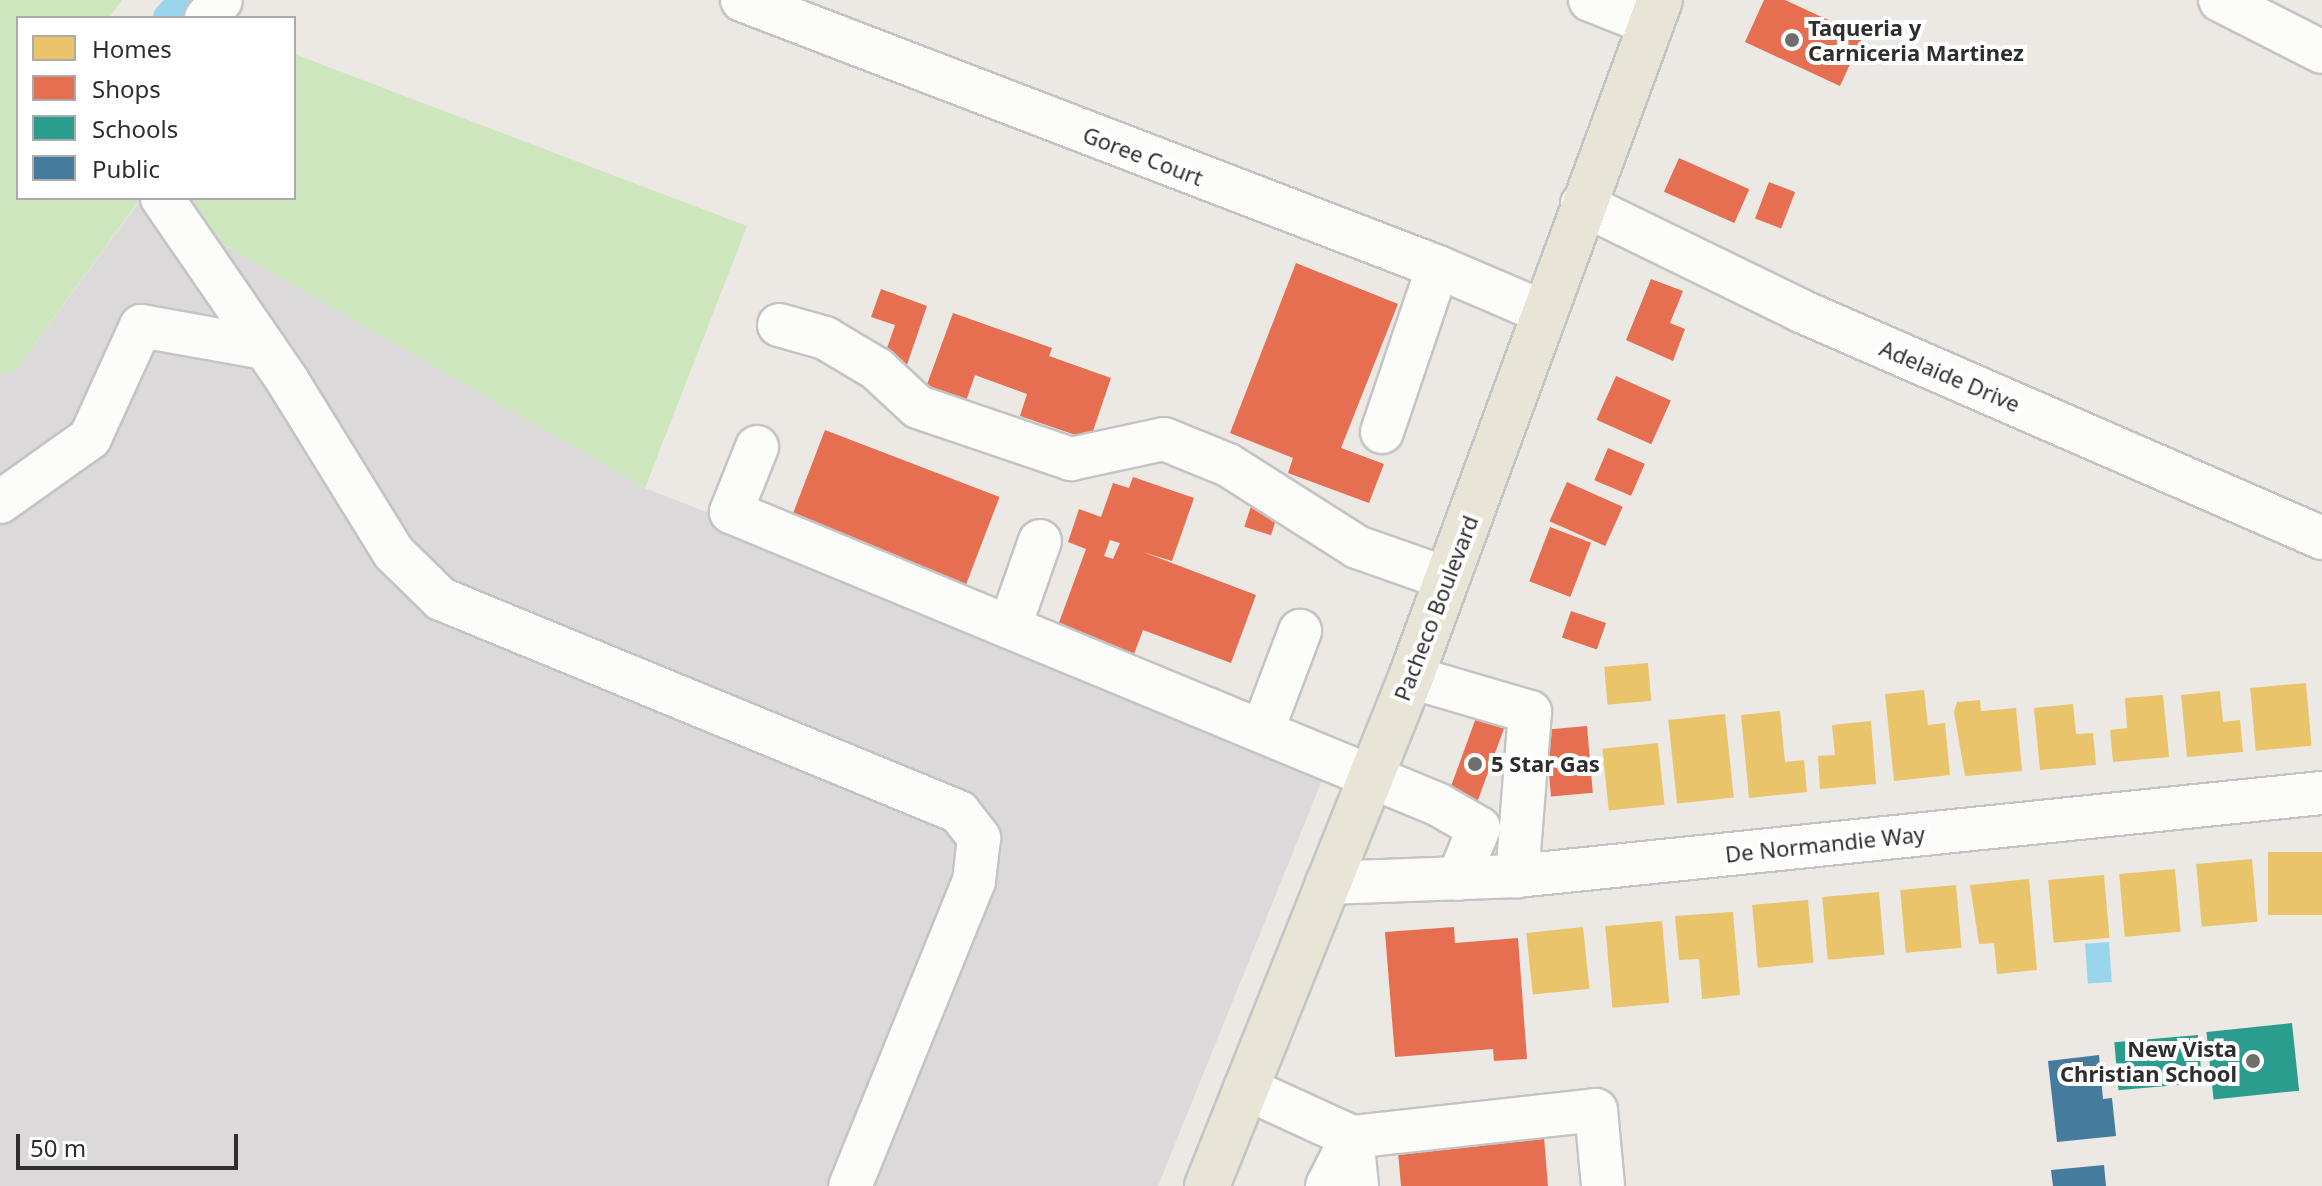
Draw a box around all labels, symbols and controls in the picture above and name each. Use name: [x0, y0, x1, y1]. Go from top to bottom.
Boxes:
place label: Taqueria y Carniceria Martinez: [1808, 14, 2024, 66]
legend: [16, 16, 296, 200]
marker: Taqueria y Carniceria Martinez: [1783, 31, 1801, 49]
text: Homes: [92, 32, 172, 65]
text: Shops: [92, 72, 161, 105]
text: Schools: [92, 112, 178, 145]
street label: Goree Court: [1079, 121, 1207, 191]
text: Public: [92, 152, 160, 185]
street label: Adelaide Drive: [1876, 335, 2024, 417]
street label: Pacheco Boulevard: [1388, 512, 1484, 704]
place label: 5 Star Gas: [1491, 751, 1600, 777]
marker: 5 Star Gas: [1466, 755, 1484, 773]
street label: De Normandie Way: [1724, 820, 1926, 868]
place label: New Vista Christian School: [2060, 1035, 2237, 1086]
marker: New Vista Christian School: [2244, 1052, 2262, 1070]
scale bar: [20, 1118, 242, 1168]
text: 50 m: [30, 1131, 86, 1164]

